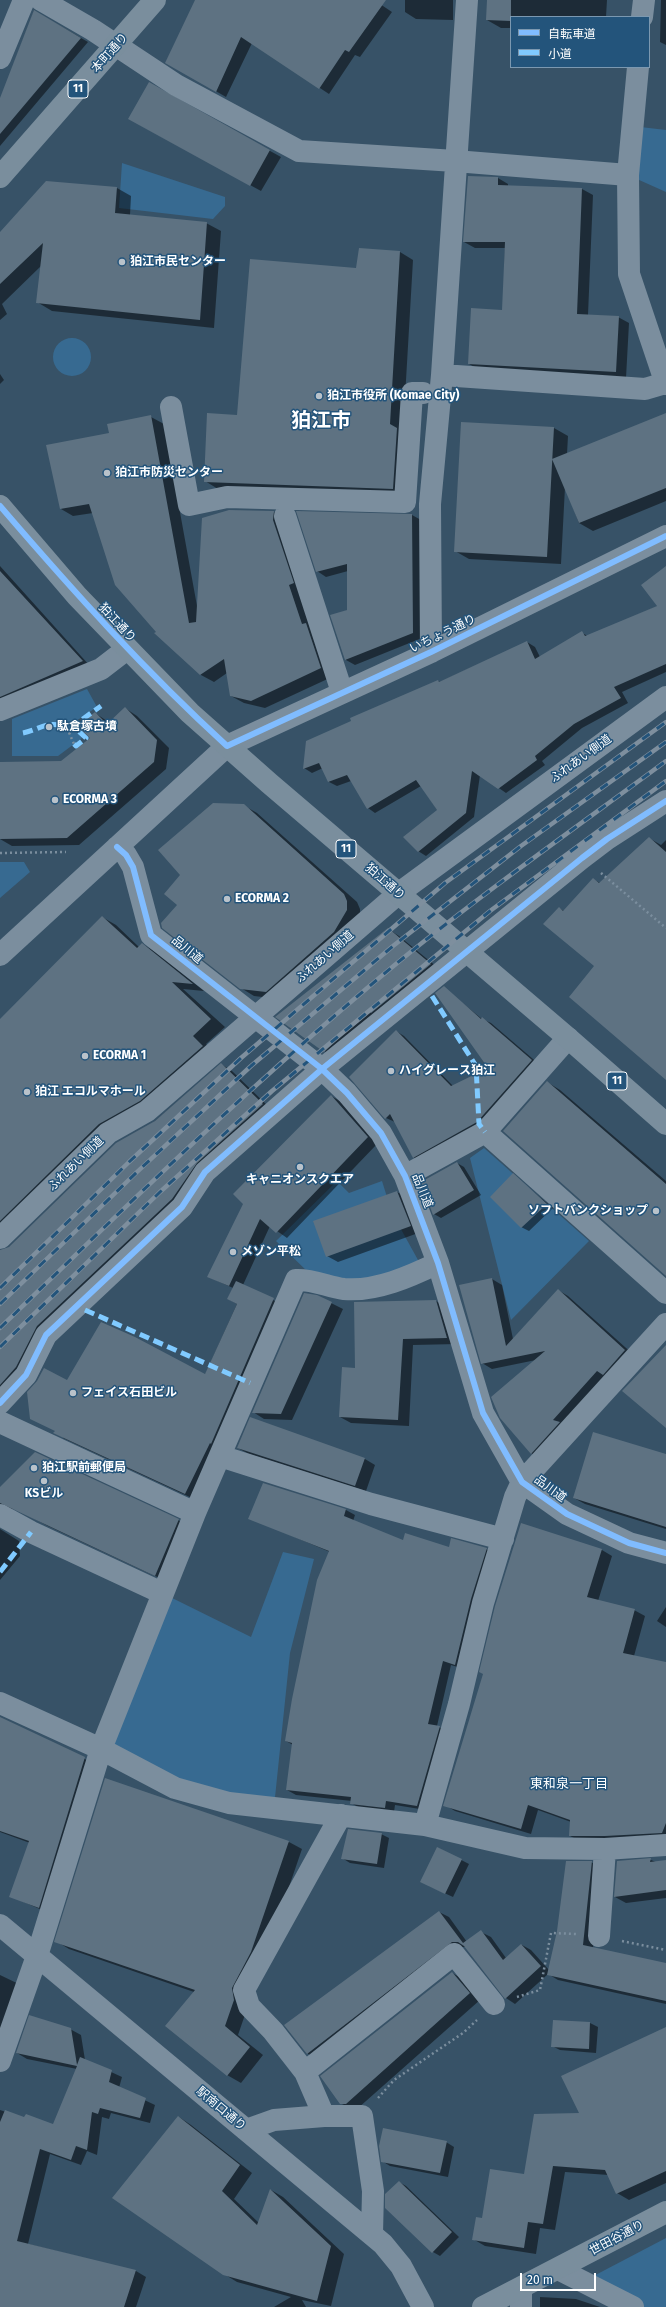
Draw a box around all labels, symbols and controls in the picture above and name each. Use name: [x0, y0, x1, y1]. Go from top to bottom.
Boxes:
legend: [510, 16, 650, 68]
text: 自転車道: [548, 27, 596, 41]
street label: 本町通り: [89, 30, 131, 76]
text: 小道: [548, 47, 572, 61]
road number: 11: [68, 80, 88, 98]
place label: 狛江市民センター: [130, 255, 226, 269]
marker: 狛江市民センター: [117, 257, 127, 267]
place label: 狛江市役所 (Komae City): [327, 389, 459, 403]
marker: 狛江市役所 (Komae City): [314, 391, 324, 401]
district label: 狛江市: [291, 409, 351, 433]
place label: 狛江市防災センター: [115, 466, 223, 480]
marker: 狛江市防災センター: [102, 468, 112, 478]
street label: 狛江通り: [95, 601, 139, 645]
street label: いちょう通り: [407, 612, 479, 656]
place label: 駄倉塚古墳: [57, 720, 117, 734]
marker: 駄倉塚古墳: [44, 722, 54, 732]
street label: ふれあい側道: [548, 732, 614, 786]
place label: ECORMA 3: [63, 793, 117, 807]
marker: ECORMA 3: [50, 795, 60, 805]
road number: 11: [336, 840, 356, 858]
street label: 狛江通り: [362, 861, 408, 903]
place label: ECORMA 2: [235, 892, 289, 906]
marker: ECORMA 2: [222, 894, 232, 904]
street label: ふれあい側道: [293, 928, 357, 986]
street label: 品川道: [168, 933, 206, 967]
place label: ECORMA 1: [93, 1049, 146, 1063]
marker: ECORMA 1: [80, 1051, 90, 1061]
place label: ハイグレース狛江: [399, 1064, 495, 1078]
marker: ハイグレース狛江: [386, 1066, 396, 1076]
road number: 11: [607, 1072, 627, 1090]
place label: 狛江 エコルマホール: [35, 1085, 146, 1099]
marker: 狛江 エコルマホール: [22, 1087, 32, 1097]
street label: ふれあい側道: [45, 1134, 107, 1194]
marker: キャニオンスクエア: [295, 1162, 305, 1172]
street label: 品川道: [409, 1172, 435, 1210]
place label: キャニオンスクエア: [246, 1173, 354, 1187]
place label: ソフトバンクショップ: [528, 1204, 648, 1218]
marker: ソフトバンクショップ: [651, 1206, 661, 1216]
place label: メゾン平松: [241, 1245, 301, 1259]
marker: メゾン平松: [228, 1247, 238, 1257]
place label: フェイス石田ビル: [81, 1386, 177, 1400]
marker: フェイス石田ビル: [68, 1388, 78, 1398]
place label: 狛江駅前郵便局: [42, 1461, 126, 1475]
marker: 狛江駅前郵便局: [29, 1463, 39, 1473]
street label: 品川道: [531, 1473, 569, 1505]
marker: KSビル: [39, 1476, 49, 1486]
place label: KSビル: [25, 1487, 63, 1501]
district label: 東和泉一丁目: [530, 1776, 608, 1792]
street label: 駅南口通り: [193, 2084, 249, 2134]
street label: 世田谷通り: [587, 2218, 647, 2258]
scale bar: [522, 2265, 598, 2291]
text: 20 m: [527, 2273, 553, 2287]

